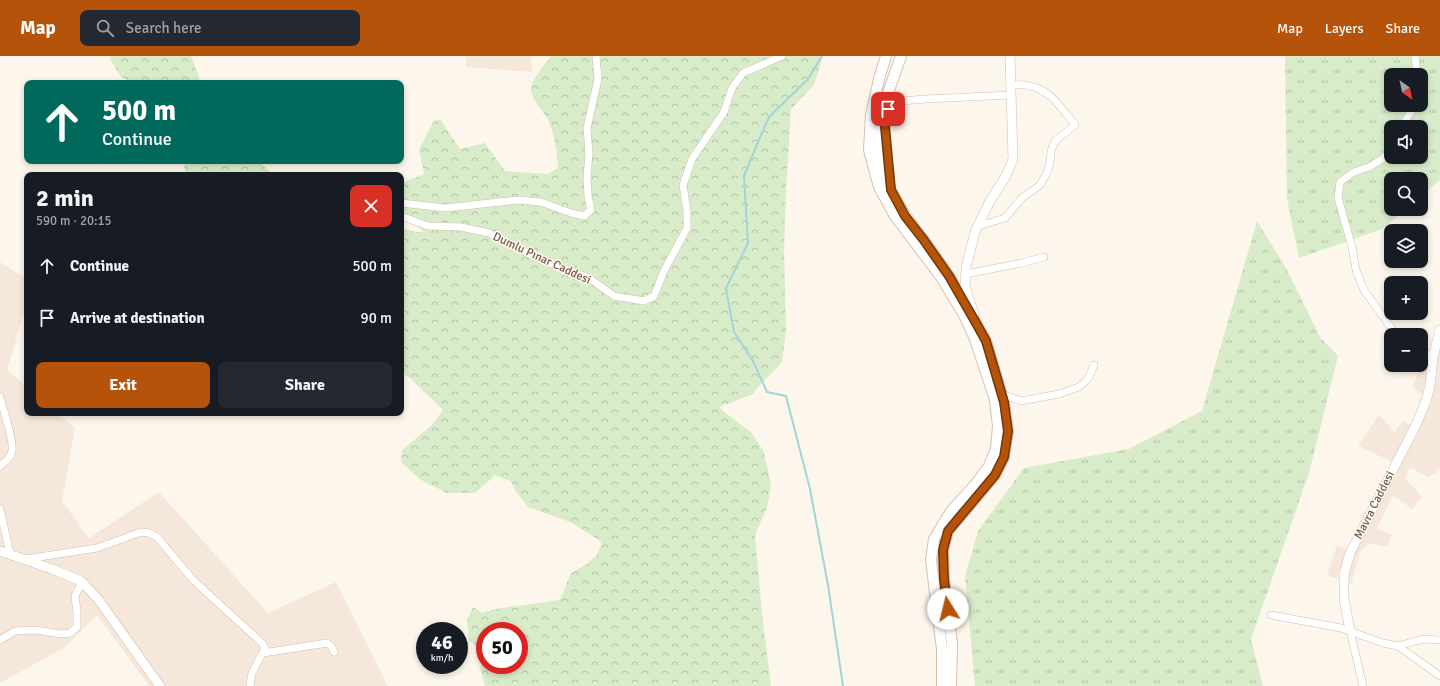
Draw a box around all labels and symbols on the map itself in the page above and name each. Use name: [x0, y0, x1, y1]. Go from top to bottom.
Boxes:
north arrow: [1384, 68, 1428, 112]
pin: [871, 92, 905, 126]
street label: Dumlu Pınar Caddesi: [490, 229, 593, 288]
street label: Mavra Caddesi: [1351, 469, 1398, 542]
position arrow: [927, 588, 969, 630]
speed limit sign: 50: [476, 622, 528, 674]

